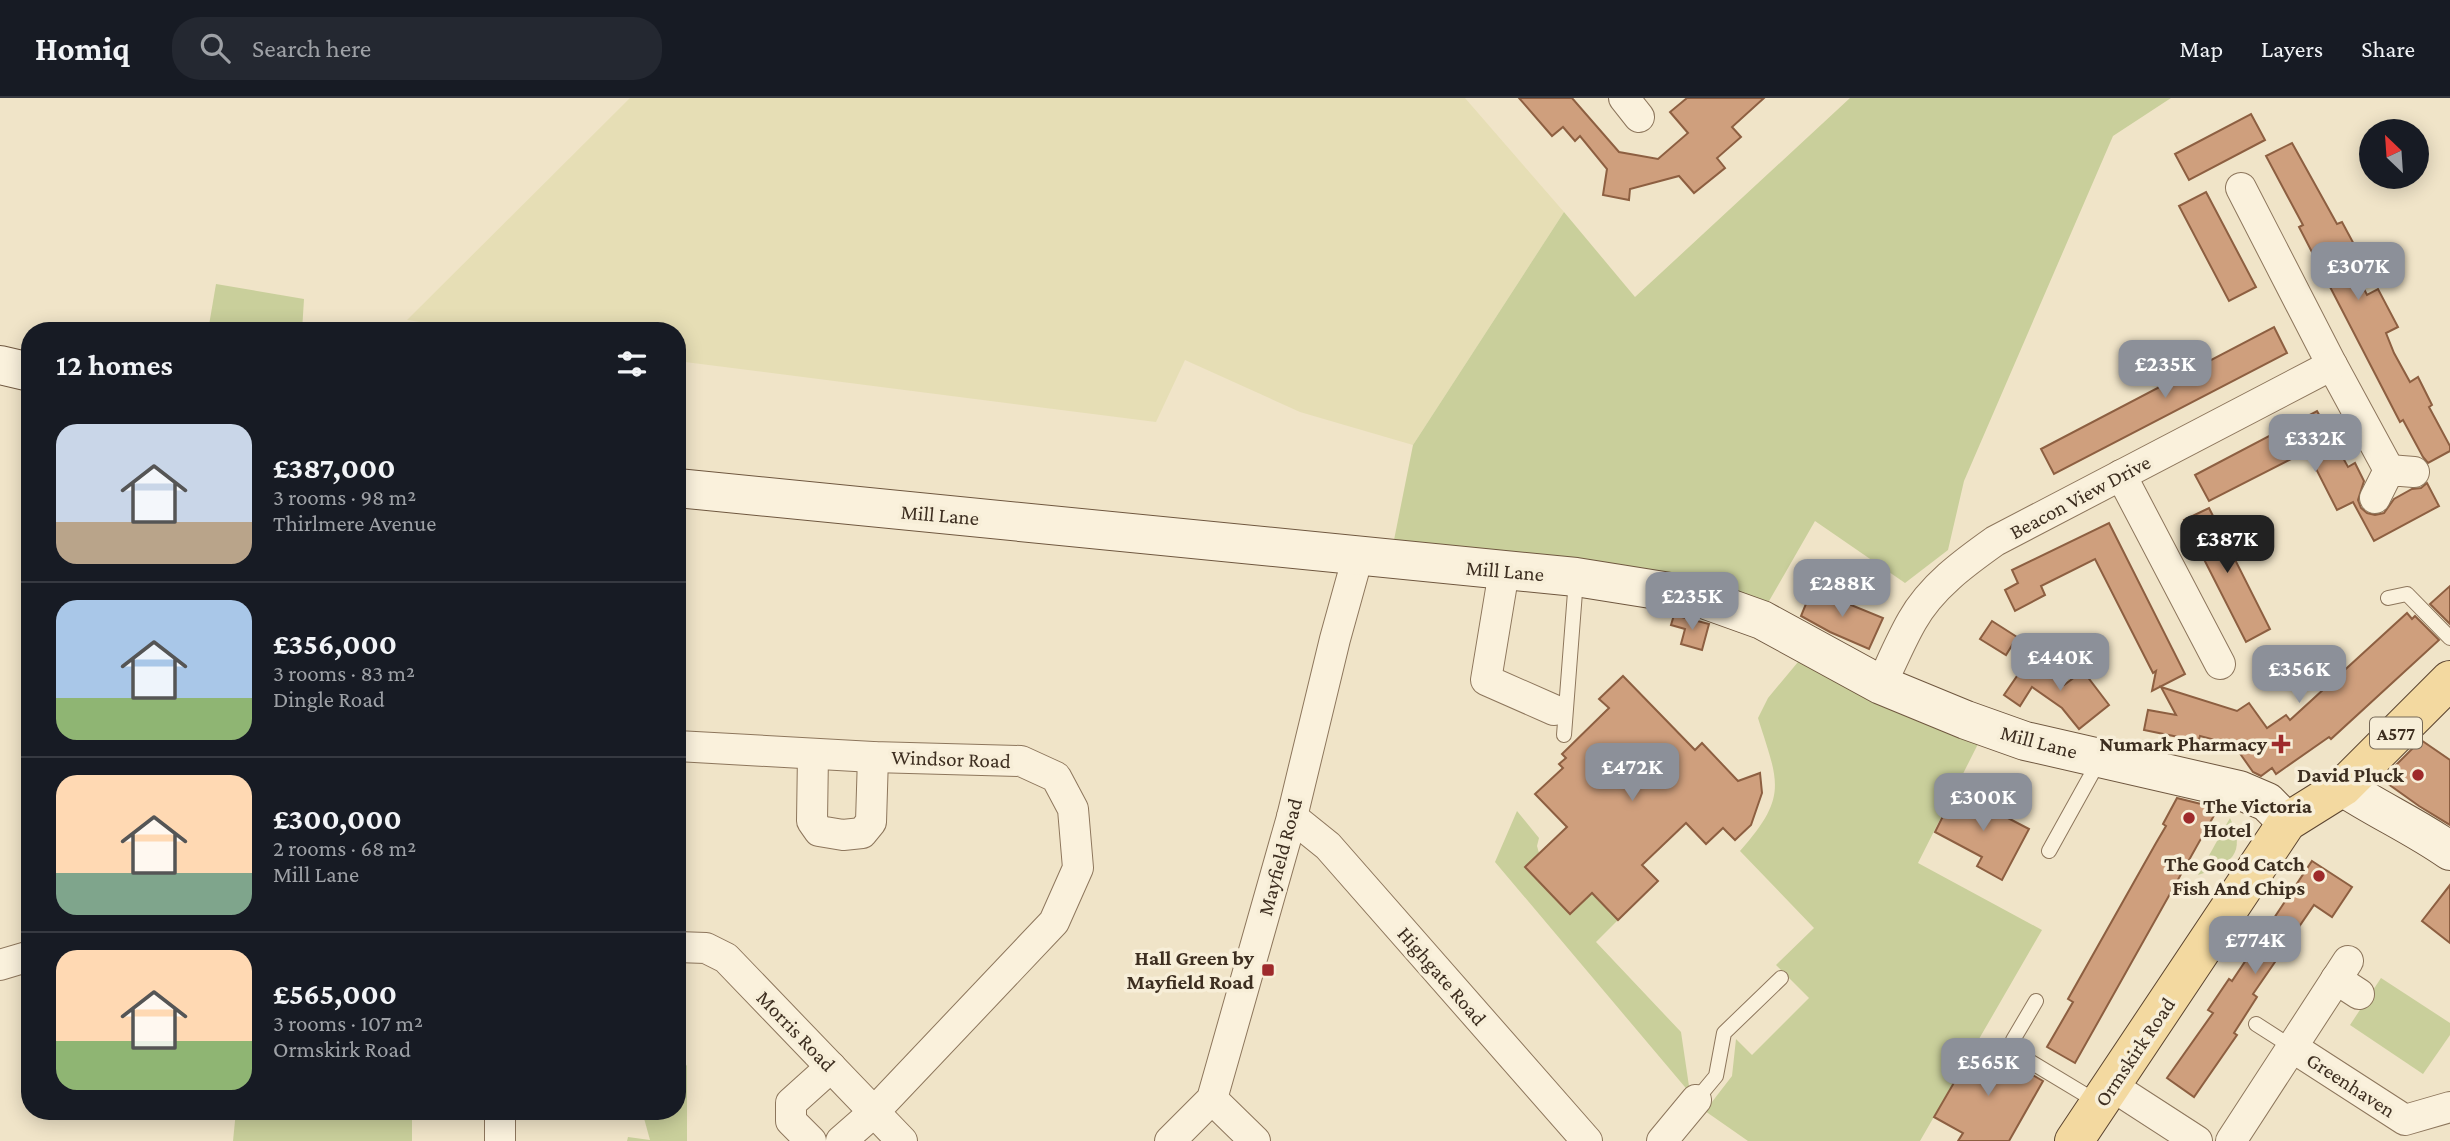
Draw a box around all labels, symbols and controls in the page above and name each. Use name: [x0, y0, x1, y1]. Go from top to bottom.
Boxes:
search box: [172, 17, 662, 80]
icon: search: [196, 29, 234, 67]
text: Homiq: [35, 30, 130, 67]
text: Search here: [252, 34, 371, 63]
text: Map: [2179, 35, 2223, 62]
text: Layers: [2261, 35, 2323, 62]
text: Share: [2361, 35, 2415, 62]
north arrow: [2359, 119, 2429, 189]
map controls: [2359, 119, 2429, 189]
pin: £307K: [2309, 242, 2407, 302]
text: £307K: [2327, 252, 2389, 278]
pin: £235K: [2116, 341, 2214, 400]
icon: filters: [613, 345, 651, 383]
text: 12 homes: [56, 348, 173, 381]
text: £235K: [2135, 350, 2195, 376]
pin: £332K: [2266, 414, 2364, 474]
text: £332K: [2285, 424, 2345, 450]
street label: Beacon View Drive: [2005, 450, 2155, 544]
text: £387,000: [273, 451, 395, 484]
icon: home: [112, 452, 196, 536]
text: 3 rooms · 98 m²: [273, 484, 416, 510]
street label: Mill Lane: [900, 500, 980, 530]
text: Thirlmere Avenue: [273, 510, 436, 536]
pin: £387K: [2178, 516, 2276, 575]
text: £387K: [2196, 525, 2258, 551]
street label: Mill Lane: [1465, 556, 1545, 586]
pin: £288K: [1793, 560, 1891, 619]
text: £288K: [1809, 569, 1875, 595]
pin: £235K: [1643, 573, 1741, 632]
text: £235K: [1662, 582, 1722, 608]
text: £356,000: [273, 627, 397, 660]
icon: home: [112, 628, 196, 712]
pin: £440K: [2011, 634, 2109, 693]
text: £440K: [2027, 643, 2093, 669]
pin: £356K: [2250, 646, 2348, 705]
text: £356K: [2268, 655, 2330, 681]
text: 3 rooms · 83 m²: [273, 660, 415, 686]
text: Dingle Road: [273, 686, 385, 712]
road number: A577: [2370, 718, 2422, 748]
street label: Mill Lane: [1998, 720, 2080, 764]
place label: Numark Pharmacy: [2099, 732, 2268, 756]
marker: Numark Pharmacy: [2273, 736, 2289, 752]
pin: £472K: [1583, 744, 1681, 803]
street label: Windsor Road: [891, 745, 1011, 773]
text: £472K: [1601, 753, 1663, 779]
place label: David Pluck: [2297, 763, 2405, 787]
marker: David Pluck: [2410, 767, 2426, 783]
pin: £300K: [1934, 774, 2032, 833]
text: £300K: [1950, 783, 2016, 809]
place label: The Victoria Hotel: [2203, 794, 2313, 842]
street label: Mayfield Road: [1253, 796, 1307, 918]
text: £300,000: [273, 802, 402, 835]
icon: home: [112, 803, 196, 887]
marker: The Victoria Hotel: [2181, 810, 2197, 826]
text: 2 rooms · 68 m²: [273, 835, 416, 861]
place label: The Good Catch Fish And Chips: [2164, 852, 2305, 900]
text: Mill Lane: [273, 861, 359, 887]
marker: The Good Catch Fish And Chips: [2311, 868, 2327, 884]
pin: £774K: [2206, 916, 2304, 976]
street label: Highgate Road: [1393, 922, 1491, 1030]
text: £774K: [2225, 926, 2285, 952]
place label: Hall Green by Mayfield Road: [1126, 946, 1255, 994]
marker: Hall Green by Mayfield Road: [1260, 962, 1276, 978]
text: £565,000: [273, 977, 397, 1010]
icon: home: [112, 978, 196, 1062]
street label: Morris Road: [752, 986, 840, 1076]
street label: Ormskirk Road: [2090, 993, 2180, 1111]
text: 3 rooms · 107 m²: [273, 1010, 423, 1036]
text: Ormskirk Road: [273, 1036, 411, 1062]
pin: £565K: [1939, 1038, 2037, 1098]
street label: Greenhaven: [2302, 1047, 2400, 1123]
text: £565K: [1957, 1048, 2019, 1074]

